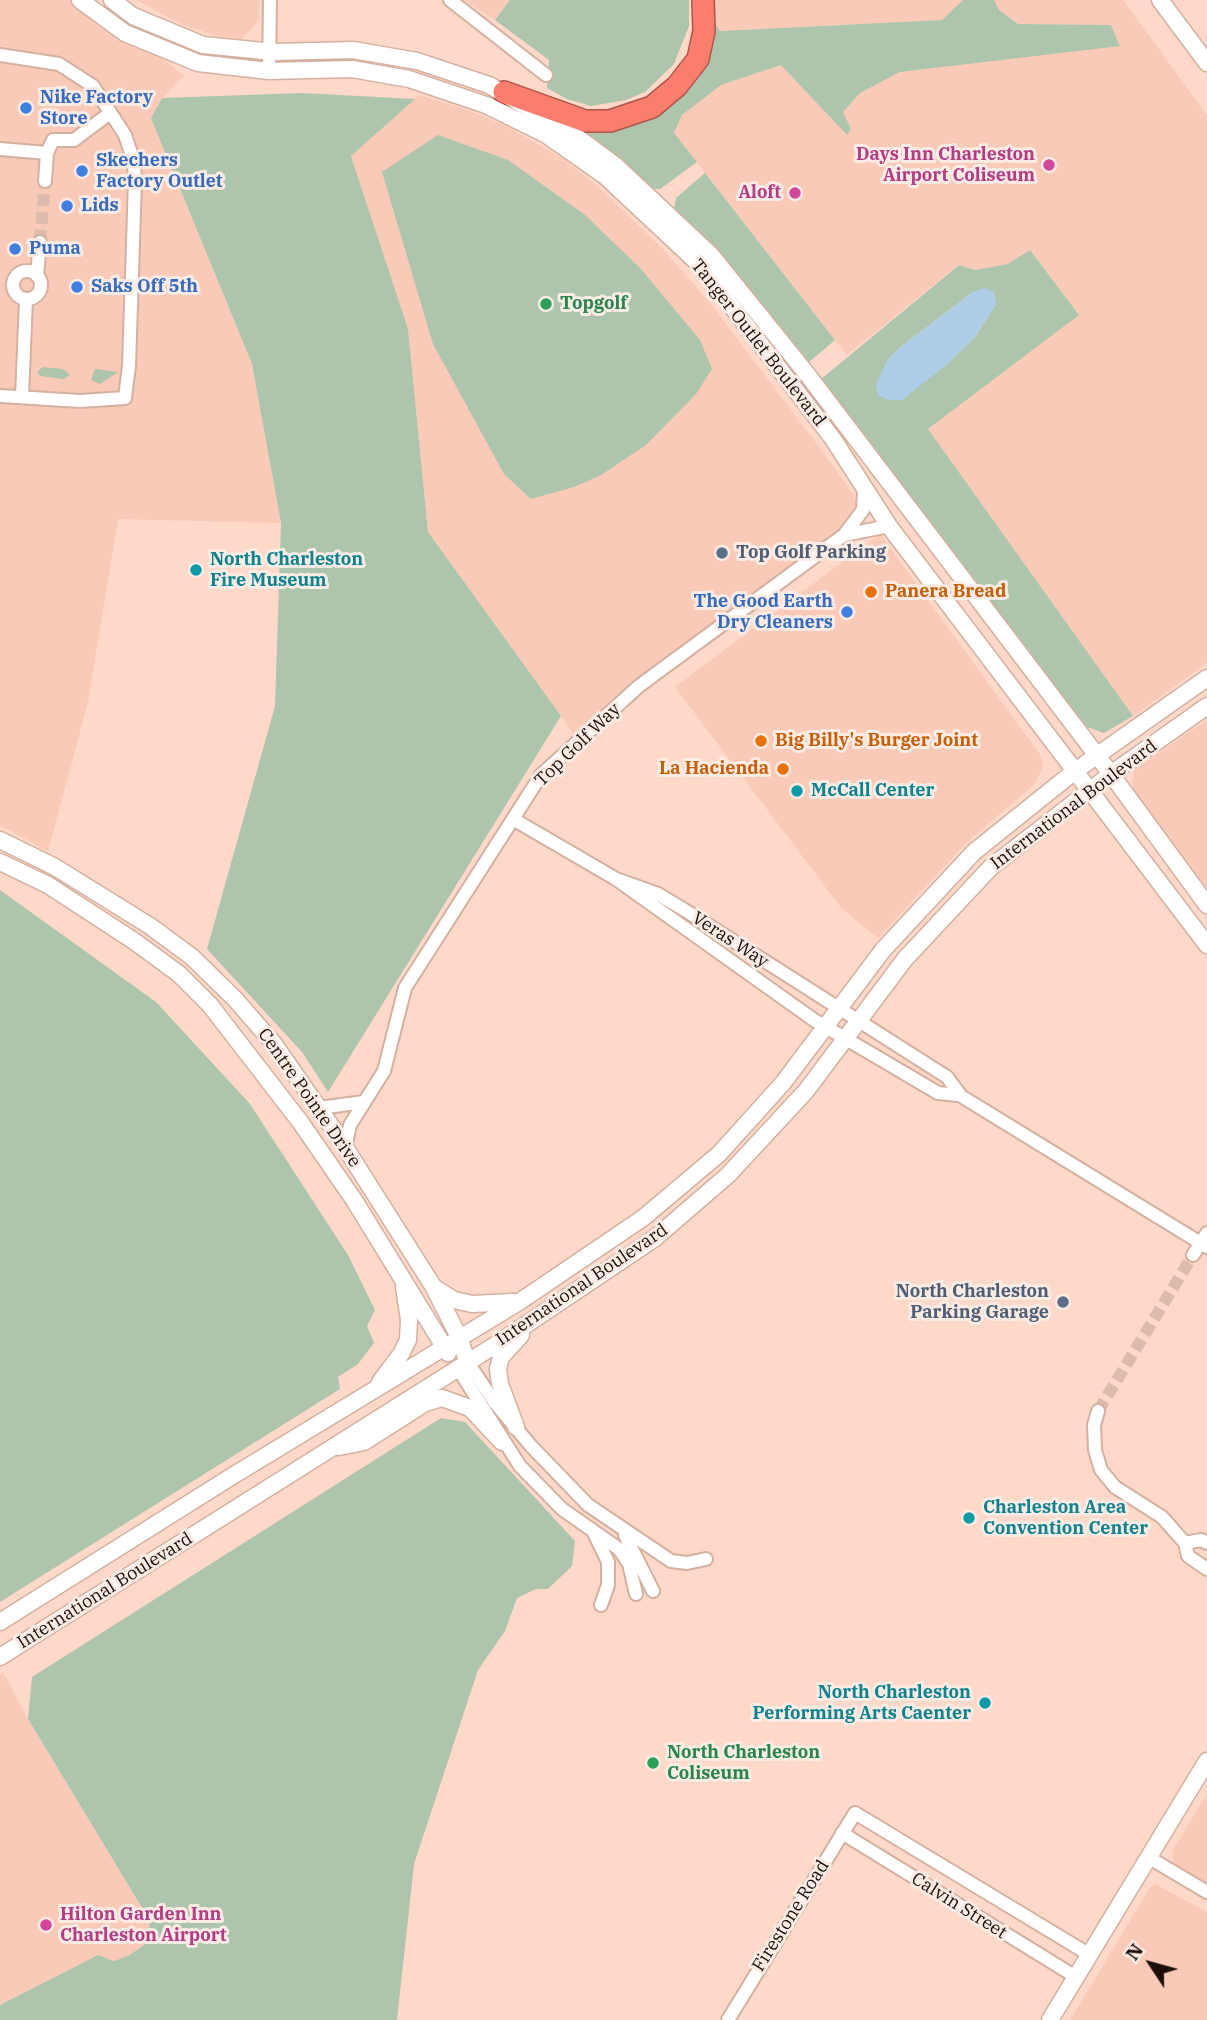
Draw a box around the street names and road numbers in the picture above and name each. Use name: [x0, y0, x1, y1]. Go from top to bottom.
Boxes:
street label: Tanger Outlet Boulevard: [686, 255, 830, 431]
street label: Top Golf Way: [531, 699, 625, 791]
street label: International Boulevard: [987, 735, 1161, 875]
street label: Veras Way: [688, 907, 772, 973]
street label: Centre Pointe Drive: [253, 1024, 365, 1172]
street label: International Boulevard: [492, 1219, 672, 1351]
street label: International Boulevard: [13, 1528, 197, 1654]
street label: Firestone Road: [748, 1856, 834, 1976]
street label: Calvin Street: [907, 1868, 1011, 1944]

